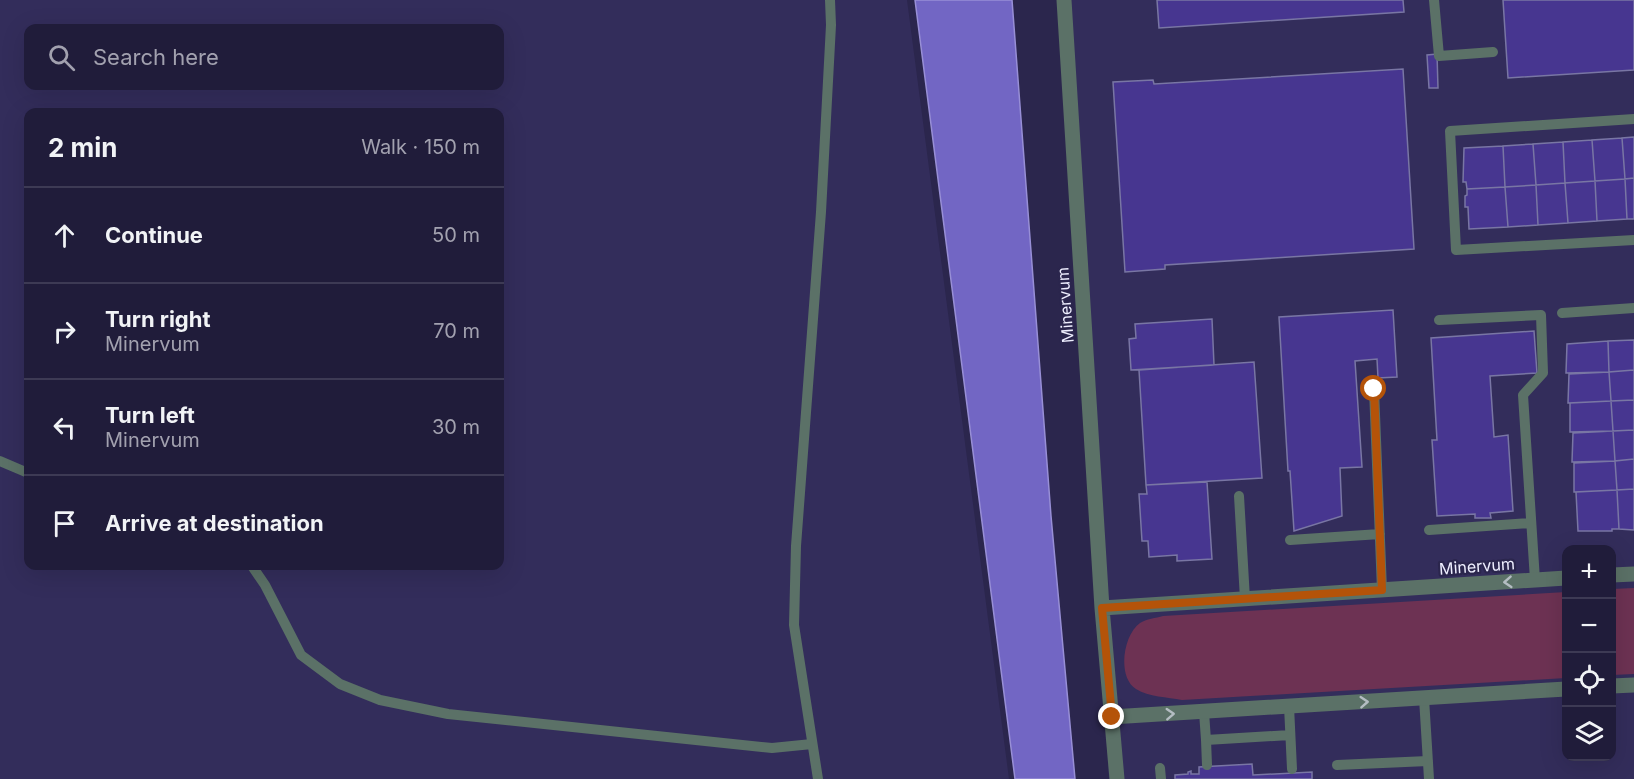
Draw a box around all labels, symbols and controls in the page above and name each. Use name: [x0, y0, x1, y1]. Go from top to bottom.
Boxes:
search box: [24, 24, 504, 90]
icon: search: [45, 41, 78, 74]
text: Search here: [93, 44, 219, 70]
text: 2 min: [48, 132, 118, 163]
text: Walk · 150 m: [361, 135, 480, 159]
icon: ahead: [48, 219, 81, 252]
text: Continue: [105, 222, 203, 248]
text: 50 m: [432, 223, 480, 247]
street label: Minervum: [1052, 266, 1078, 344]
text: Turn right: [105, 306, 211, 332]
icon: right: [48, 315, 81, 348]
text: 70 m: [433, 319, 480, 343]
text: Minervum: [105, 332, 200, 356]
route start: [1360, 375, 1386, 401]
text: Turn left: [105, 402, 195, 428]
icon: left: [48, 411, 81, 444]
text: 30 m: [432, 415, 480, 439]
text: Minervum: [105, 428, 200, 452]
icon: arrive: [48, 507, 81, 540]
text: Arrive at destination: [105, 510, 324, 536]
map controls: [1562, 545, 1616, 761]
button: +: [1562, 545, 1616, 599]
street label: Minervum: [1438, 553, 1516, 579]
one-way arrow: [1504, 575, 1513, 588]
button: −: [1562, 599, 1616, 653]
button: locate: [1562, 653, 1616, 707]
one-way arrow: [1360, 695, 1369, 708]
route end: [1098, 703, 1124, 729]
one-way arrow: [1165, 707, 1174, 720]
button: layers: [1562, 707, 1616, 761]

